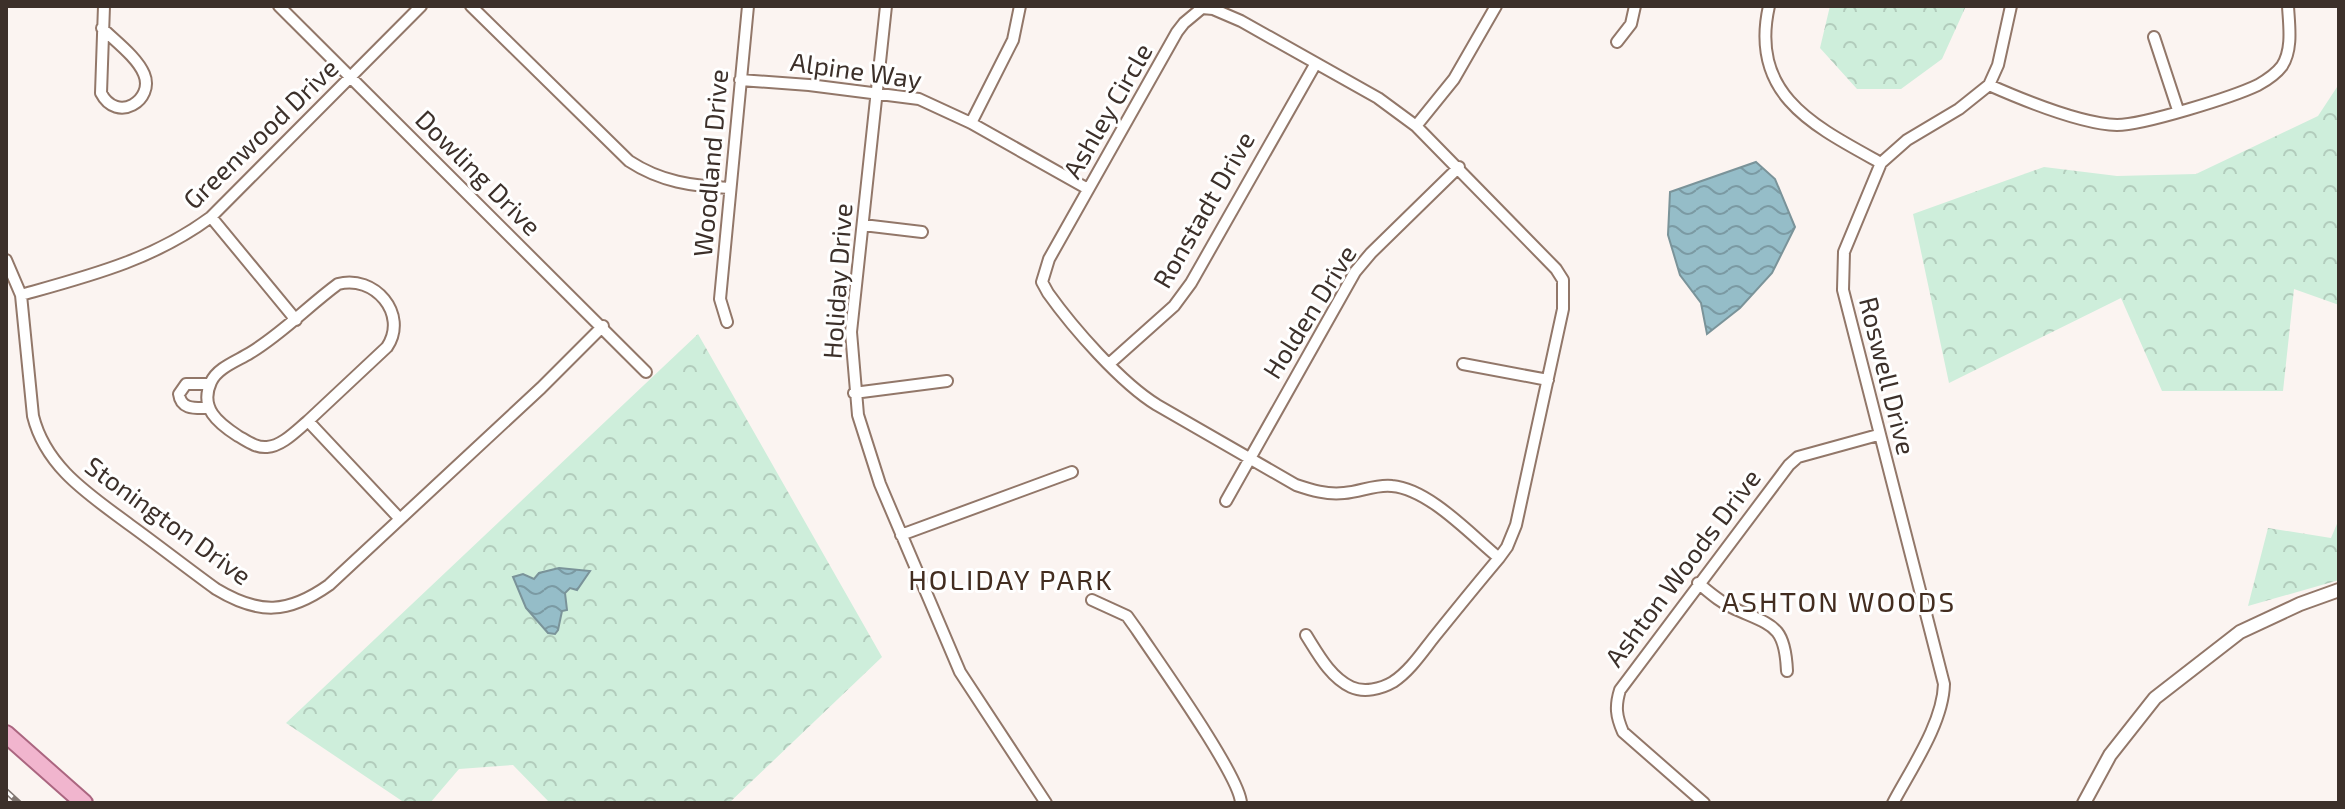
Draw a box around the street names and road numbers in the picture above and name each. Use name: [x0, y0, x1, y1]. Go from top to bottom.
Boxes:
street label: Ashley Circle: [1056, 37, 1158, 183]
street label: Alpine Way: [789, 45, 924, 94]
street label: Greenwood Drive: [176, 51, 344, 214]
street label: Woodland Drive: [686, 68, 733, 258]
street label: Dowling Drive: [410, 103, 548, 241]
street label: Ronstadt Drive: [1145, 125, 1260, 293]
street label: Holiday Drive: [816, 202, 857, 360]
street label: Holden Drive: [1255, 239, 1362, 384]
street label: Roswell Drive: [1854, 294, 1923, 458]
street label: Stonington Drive: [80, 449, 258, 590]
street label: Ashton Woods Drive: [1597, 462, 1766, 672]

